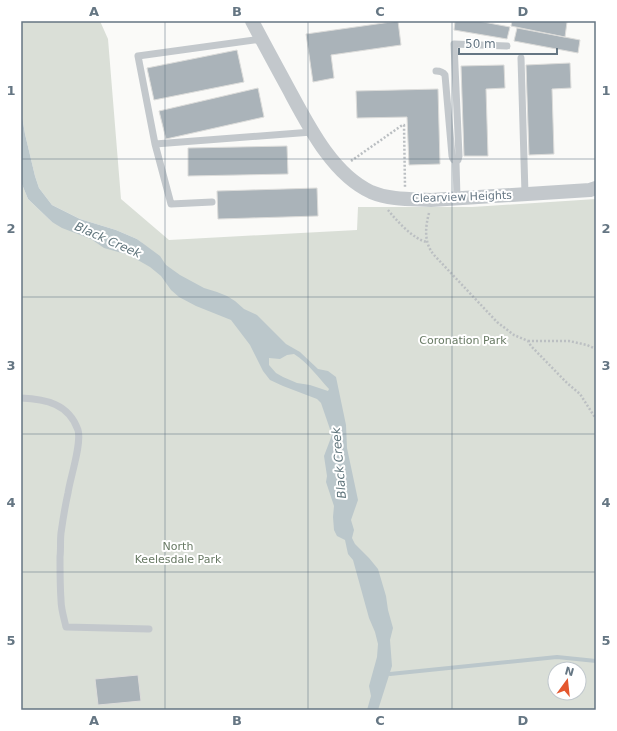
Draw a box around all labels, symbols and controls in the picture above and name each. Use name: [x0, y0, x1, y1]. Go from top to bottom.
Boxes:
text: A: [89, 4, 99, 19]
text: B: [232, 4, 242, 19]
text: C: [375, 4, 385, 19]
text: D: [518, 4, 529, 19]
scale bar: [459, 30, 557, 56]
text: 50 m: [465, 37, 496, 51]
text: 1: [6, 83, 16, 98]
text: 1: [601, 83, 611, 98]
street label: Clearview Heights: [412, 189, 512, 205]
water label: Black Creek: [73, 219, 144, 261]
text: 2: [6, 221, 16, 236]
text: 2: [601, 221, 611, 236]
park label: Coronation Park: [419, 334, 507, 347]
text: 3: [6, 358, 16, 373]
text: 3: [601, 358, 611, 373]
water label: Black Creek: [329, 426, 349, 499]
text: 4: [6, 495, 16, 510]
text: 4: [601, 495, 611, 510]
park label: North Keelesdale Park: [135, 540, 222, 566]
text: 5: [6, 633, 16, 648]
text: 5: [601, 633, 611, 648]
north arrow: [547, 661, 587, 701]
text: N: [563, 664, 576, 679]
text: A: [89, 713, 99, 728]
text: B: [232, 713, 242, 728]
text: C: [375, 713, 385, 728]
text: D: [518, 713, 529, 728]

